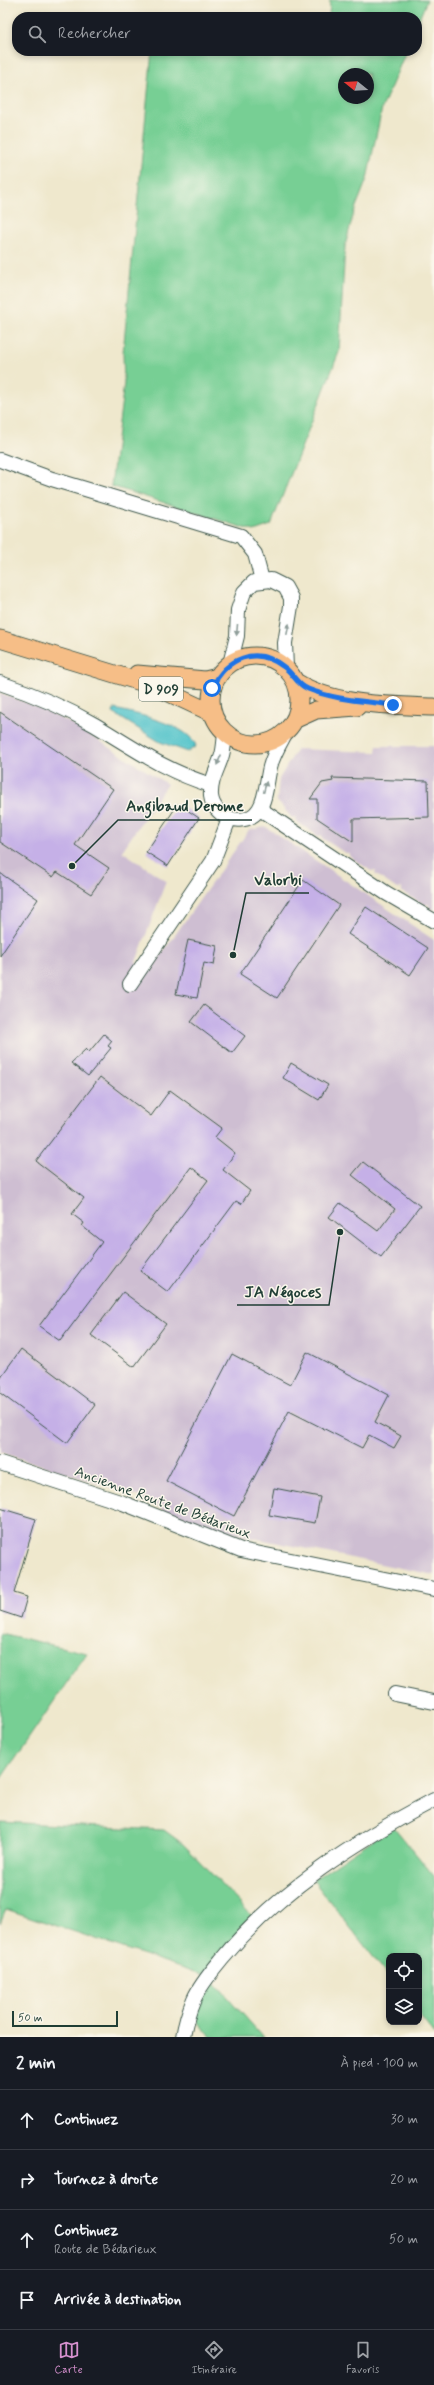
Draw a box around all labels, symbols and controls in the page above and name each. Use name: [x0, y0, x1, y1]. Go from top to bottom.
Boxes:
search box: [12, 12, 422, 56]
icon: search: [26, 23, 48, 45]
text: Rechercher: [58, 24, 131, 44]
north arrow: [338, 68, 374, 104]
one-way arrow: [234, 623, 241, 636]
one-way arrow: [285, 623, 291, 636]
road number: D 909: [139, 677, 183, 701]
route start: [203, 679, 221, 697]
route end: [384, 696, 402, 714]
one-way arrow: [216, 754, 222, 766]
one-way arrow: [263, 781, 269, 793]
callout: Angibaud Derome: [118, 792, 252, 820]
text: Angibaud Derome: [126, 796, 244, 819]
callout: Valorbi: [246, 865, 309, 893]
text: Valorbi: [254, 870, 302, 891]
callout: JA Négoces: [237, 1277, 329, 1305]
text: JA Négoces: [245, 1282, 322, 1304]
street label: Ancienne Route de Bédarieux: [72, 1462, 254, 1544]
map controls: [386, 1953, 422, 2025]
button: locate: [386, 1953, 422, 1989]
button: layers: [386, 1989, 422, 2025]
scale bar: [12, 2009, 118, 2028]
text: 50 m: [18, 2011, 43, 2025]
text: 2 min: [16, 2052, 56, 2074]
text: À pied · 100 m: [340, 2055, 418, 2072]
icon: ahead: [16, 2109, 38, 2131]
text: Continuez: [54, 2110, 118, 2130]
text: 30 m: [391, 2111, 418, 2128]
icon: right: [16, 2169, 38, 2191]
text: Tournez à droite: [54, 2170, 158, 2190]
text: 20 m: [390, 2171, 418, 2188]
text: Continuez: [54, 2221, 118, 2241]
icon: ahead: [16, 2229, 38, 2251]
text: 50 m: [389, 2231, 418, 2248]
text: Route de Bédarieux: [54, 2241, 157, 2258]
icon: arrive: [16, 2289, 38, 2311]
text: Arrivée à destination: [54, 2290, 181, 2310]
tab: Carte: [55, 2339, 83, 2377]
tab: Itinéraire: [192, 2339, 237, 2377]
tab: Favoris: [346, 2339, 379, 2377]

